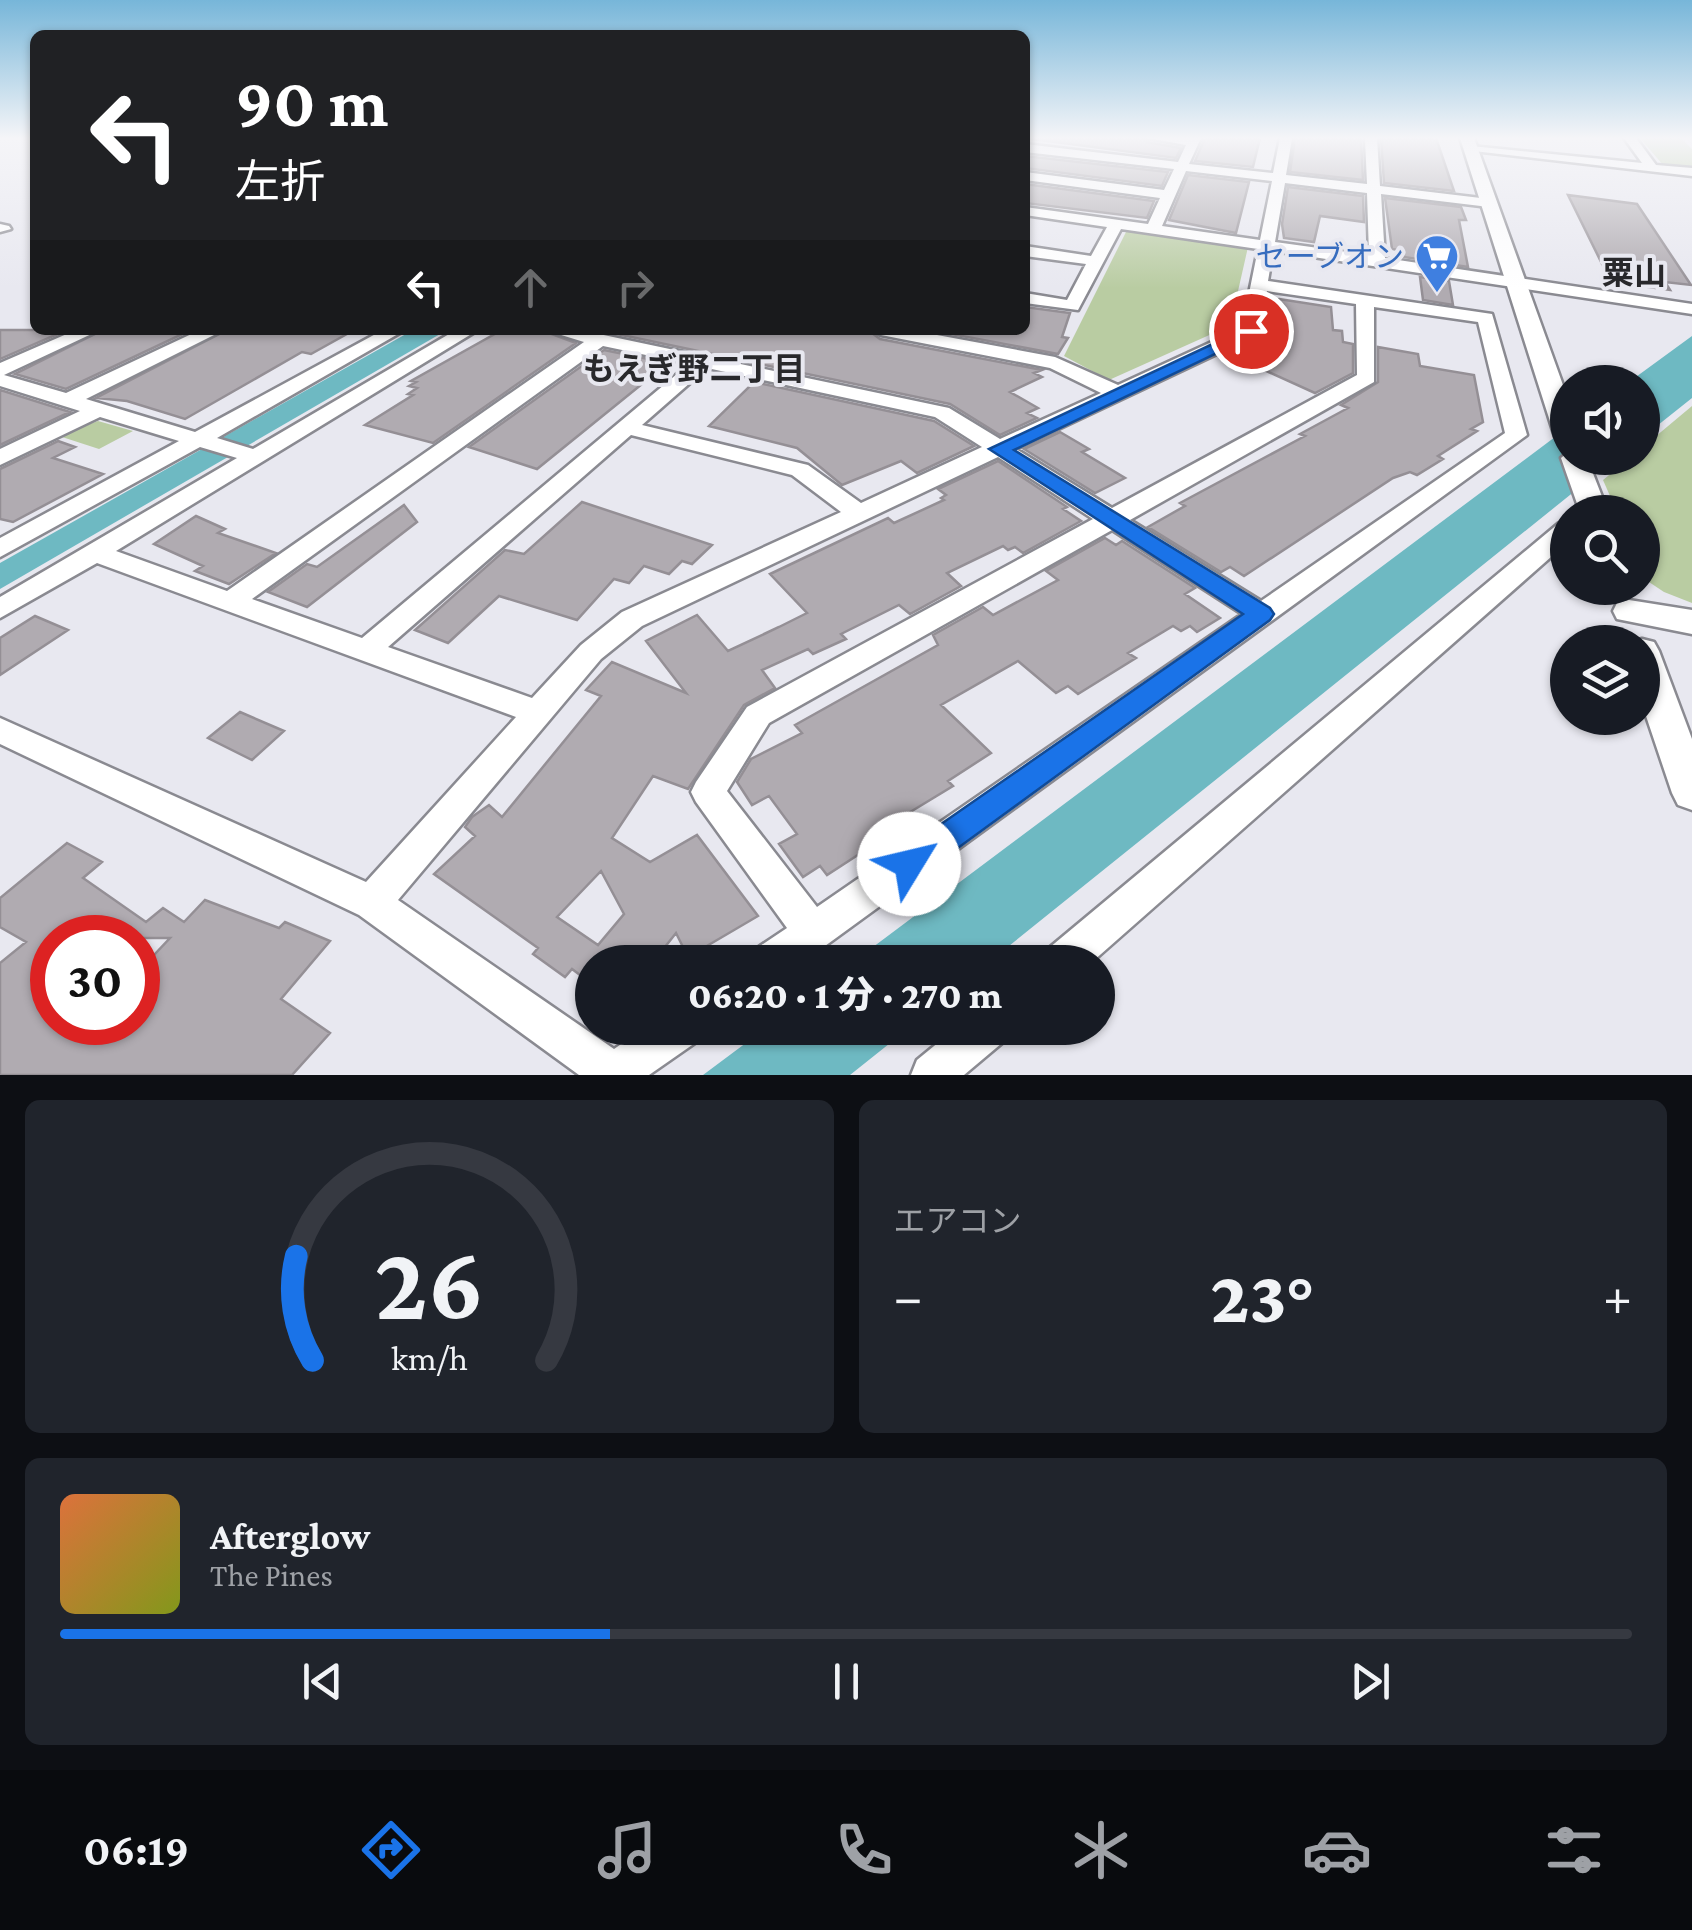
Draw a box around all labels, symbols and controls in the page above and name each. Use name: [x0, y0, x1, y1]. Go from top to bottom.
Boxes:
text: 90 m: [235, 63, 388, 141]
icon: left: [70, 70, 200, 200]
text: 左折: [235, 157, 325, 207]
supermarket icon: セーブオン: [1414, 233, 1460, 294]
place label: セーブオン: [1256, 240, 1404, 273]
district label: 粟山: [1602, 255, 1666, 291]
icon: left: [398, 260, 453, 315]
icon: ahead: [503, 260, 558, 315]
icon: right: [608, 260, 663, 315]
pin: [1209, 289, 1294, 374]
icon: arrive: [1224, 304, 1279, 359]
district label: もえぎ野二丁目: [582, 351, 806, 387]
map controls: [1550, 365, 1660, 735]
button: sound: [1550, 365, 1660, 475]
button: search: [1550, 495, 1660, 605]
button: layers: [1550, 625, 1660, 735]
position arrow: [857, 812, 961, 916]
speed limit sign: 30: [30, 915, 160, 1045]
text: 06:20 · 1 分 · 270 m: [688, 974, 1002, 1016]
text: エアコン: [894, 1203, 1022, 1239]
text: 26: [374, 1225, 484, 1340]
text: 23°: [1210, 1255, 1315, 1338]
text: −: [894, 1266, 923, 1327]
text: +: [1603, 1266, 1632, 1327]
text: km/h: [391, 1338, 468, 1378]
text: Afterglow: [210, 1515, 370, 1557]
text: The Pines: [210, 1557, 333, 1593]
icon: previous: [295, 1654, 350, 1709]
icon: pause: [819, 1654, 874, 1709]
icon: next: [1343, 1654, 1398, 1709]
icon: directions: [356, 1815, 426, 1885]
icon: music: [592, 1815, 662, 1885]
icon: phone: [829, 1815, 899, 1885]
icon: climate: [1066, 1815, 1136, 1885]
icon: car: [1302, 1815, 1372, 1885]
icon: filters: [1539, 1815, 1609, 1885]
text: 06:19: [83, 1825, 189, 1875]

